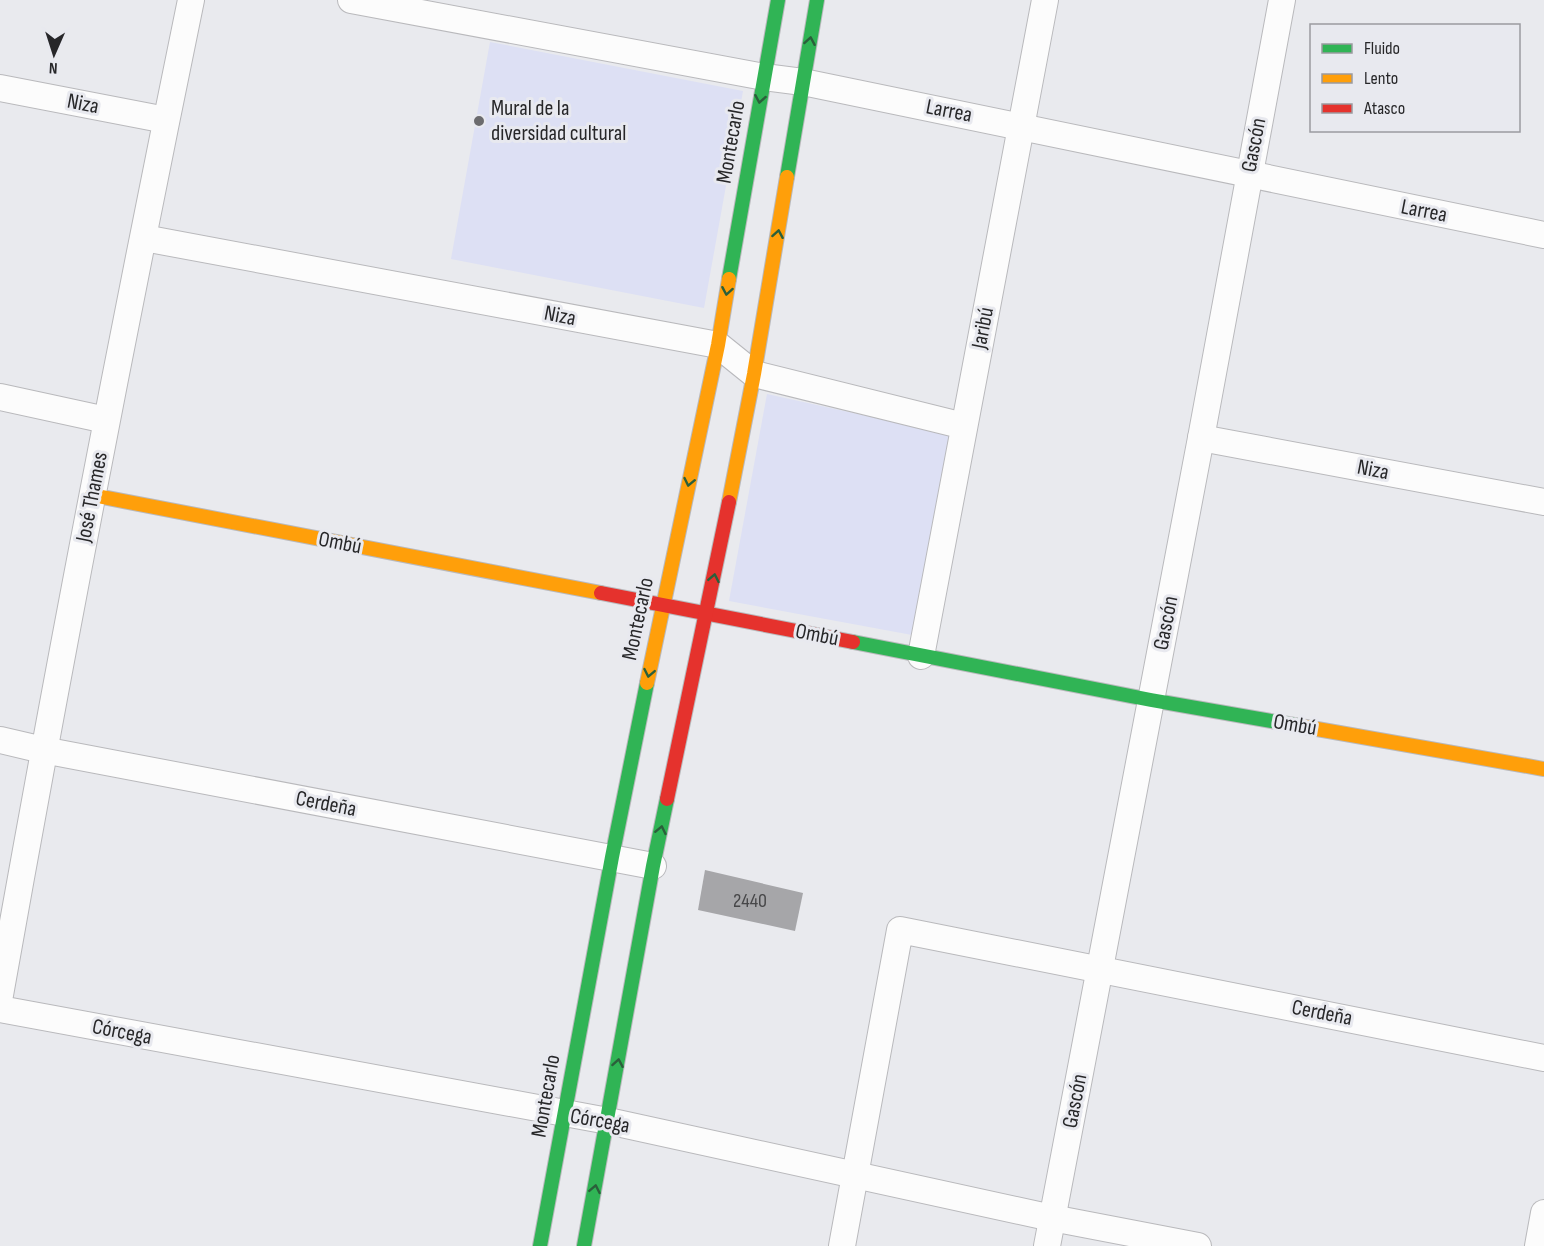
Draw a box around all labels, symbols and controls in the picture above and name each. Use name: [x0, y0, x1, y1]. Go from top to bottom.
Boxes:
north arrow: [24, 24, 84, 84]
legend: [1310, 24, 1520, 132]
one-way arrow: [804, 37, 816, 46]
text: Fluido: [1364, 38, 1400, 59]
text: N: [49, 58, 58, 77]
text: Lento: [1364, 68, 1398, 89]
street label: Niza: [65, 88, 101, 120]
one-way arrow: [754, 93, 767, 103]
street label: Larrea: [924, 93, 974, 129]
place label: Mural de la diversidad cultural: [491, 95, 626, 147]
street label: Montecarlo: [710, 98, 752, 186]
text: Atasco: [1363, 98, 1405, 119]
marker: Mural de la diversidad cultural: [472, 114, 486, 128]
street label: Gascón: [1236, 116, 1272, 174]
street label: Larrea: [1399, 193, 1449, 229]
one-way arrow: [771, 229, 783, 238]
one-way arrow: [722, 286, 734, 296]
street label: Niza: [542, 300, 578, 332]
street label: Jaribú: [966, 305, 1000, 352]
street label: José Thames: [70, 449, 114, 545]
street label: Niza: [1355, 454, 1391, 486]
one-way arrow: [683, 477, 696, 487]
street label: Ombú: [316, 526, 364, 560]
one-way arrow: [707, 573, 720, 583]
street label: Montecarlo: [616, 575, 660, 663]
street label: Gascón: [1148, 594, 1184, 652]
street label: Ombú: [793, 618, 841, 652]
one-way arrow: [643, 668, 656, 678]
street label: Ombú: [1271, 708, 1319, 742]
street label: Cerdeña: [293, 785, 359, 823]
one-way arrow: [653, 826, 666, 836]
house number: 2440: [733, 889, 767, 913]
street label: Cerdeña: [1289, 994, 1355, 1032]
street label: Córcega: [90, 1013, 154, 1051]
street label: Montecarlo: [525, 1052, 567, 1140]
one-way arrow: [611, 1059, 624, 1069]
street label: Gascón: [1057, 1072, 1093, 1130]
street label: Córcega: [568, 1102, 632, 1140]
one-way arrow: [588, 1184, 601, 1194]

